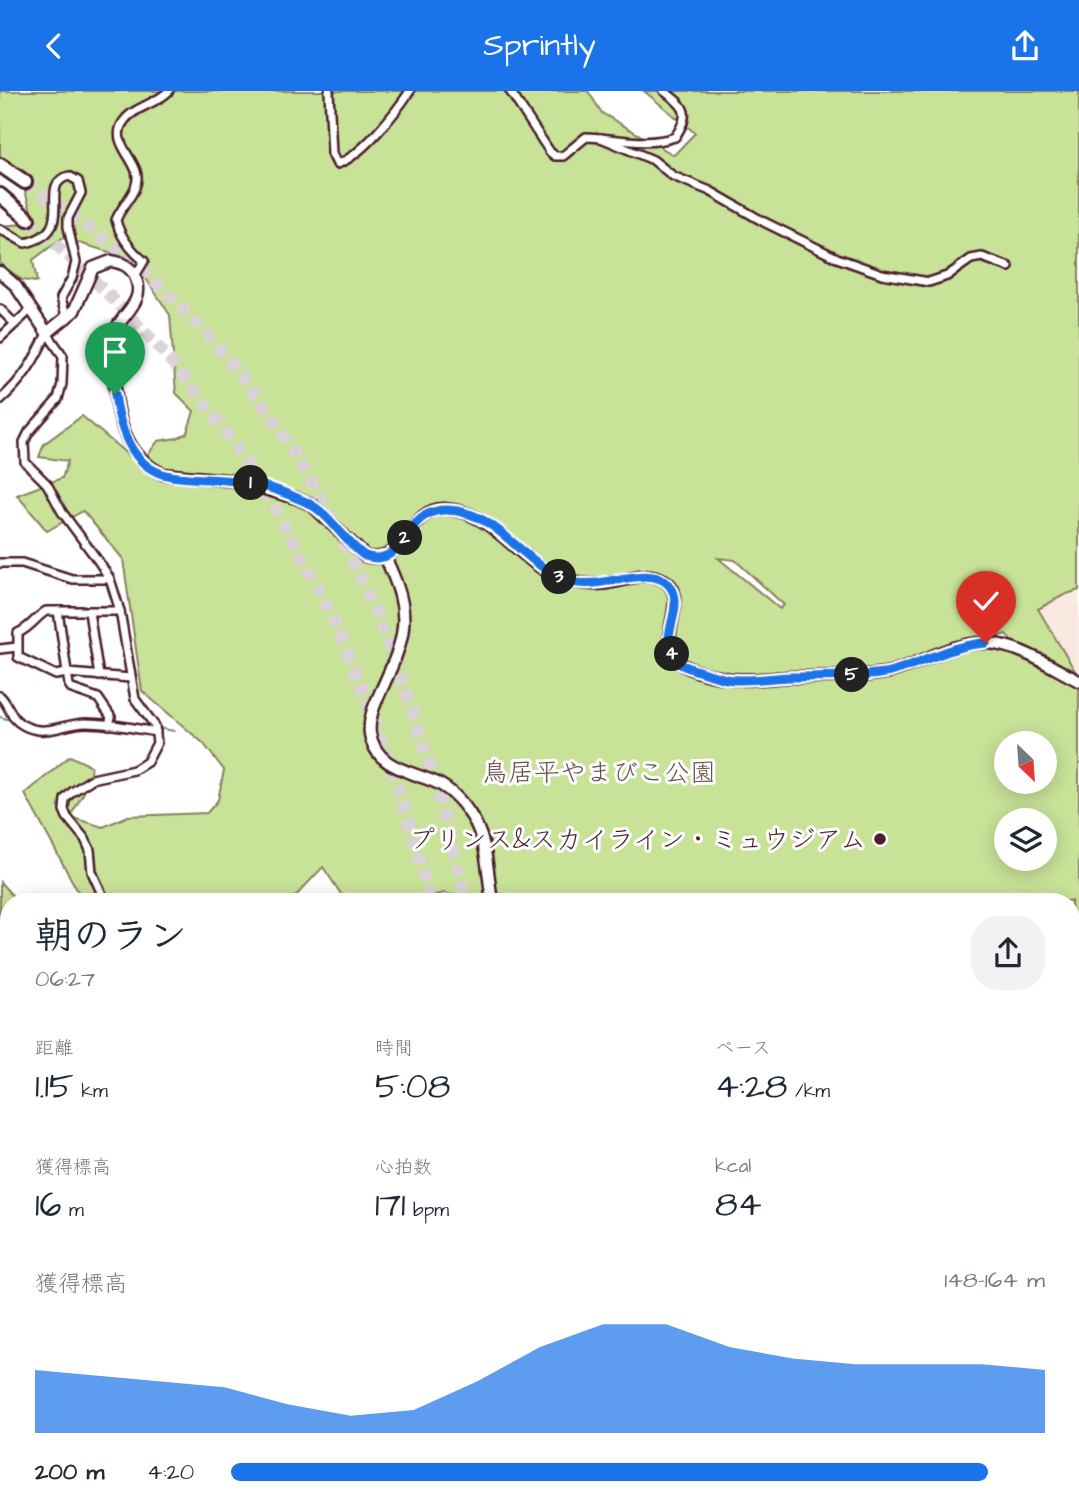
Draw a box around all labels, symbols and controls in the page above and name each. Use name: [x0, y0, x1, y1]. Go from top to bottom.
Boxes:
text: Sprintly: [483, 23, 596, 68]
icon: back: [35, 27, 73, 65]
icon: share: [1006, 27, 1044, 65]
pin: [85, 322, 145, 394]
icon: arrive: [96, 333, 134, 371]
pin: 1: [233, 465, 268, 501]
text: 1: [249, 469, 252, 496]
pin: 2: [388, 521, 422, 555]
text: 2: [399, 524, 410, 551]
pin: 3: [542, 559, 576, 595]
text: 3: [554, 563, 563, 590]
pin: [956, 571, 1016, 643]
icon: check: [967, 582, 1005, 620]
pin: 4: [654, 637, 690, 671]
text: 4: [665, 640, 678, 667]
pin: 5: [834, 657, 870, 693]
text: 5: [845, 661, 858, 688]
north arrow: [994, 731, 1057, 795]
map controls: [994, 731, 1057, 871]
park label: 鳥居平やまびこ公園: [482, 755, 716, 791]
button: layers: [994, 808, 1057, 871]
place label: プリンス&スカイライン・ミュウジアム: [409, 822, 866, 858]
marker: プリンス&スカイライン・ミュウジアム: [872, 831, 888, 847]
text: 朝のラン: [35, 911, 187, 963]
button: share: [971, 916, 1045, 990]
text: 06:27: [35, 963, 95, 995]
text: 距離: [35, 1035, 73, 1062]
text: 時間: [375, 1035, 413, 1062]
text: ペース: [715, 1035, 771, 1062]
text: 1.15: [35, 1062, 74, 1111]
text: 5:08: [375, 1062, 450, 1111]
text: 4:28: [715, 1062, 787, 1111]
text: km: [74, 1078, 108, 1105]
text: /km: [787, 1078, 830, 1105]
text: kcal: [715, 1153, 751, 1180]
text: 獲得標高: [35, 1154, 111, 1181]
text: 心拍数: [375, 1154, 432, 1181]
text: 84: [715, 1180, 762, 1229]
text: 16: [35, 1181, 61, 1230]
text: 171: [375, 1181, 406, 1230]
text: m: [61, 1197, 84, 1224]
text: bpm: [406, 1197, 449, 1224]
text: 148–164 m: [944, 1264, 1045, 1296]
text: 獲得標高: [35, 1268, 127, 1300]
text: 200 m: [35, 1456, 104, 1488]
text: 4:20: [147, 1456, 194, 1488]

